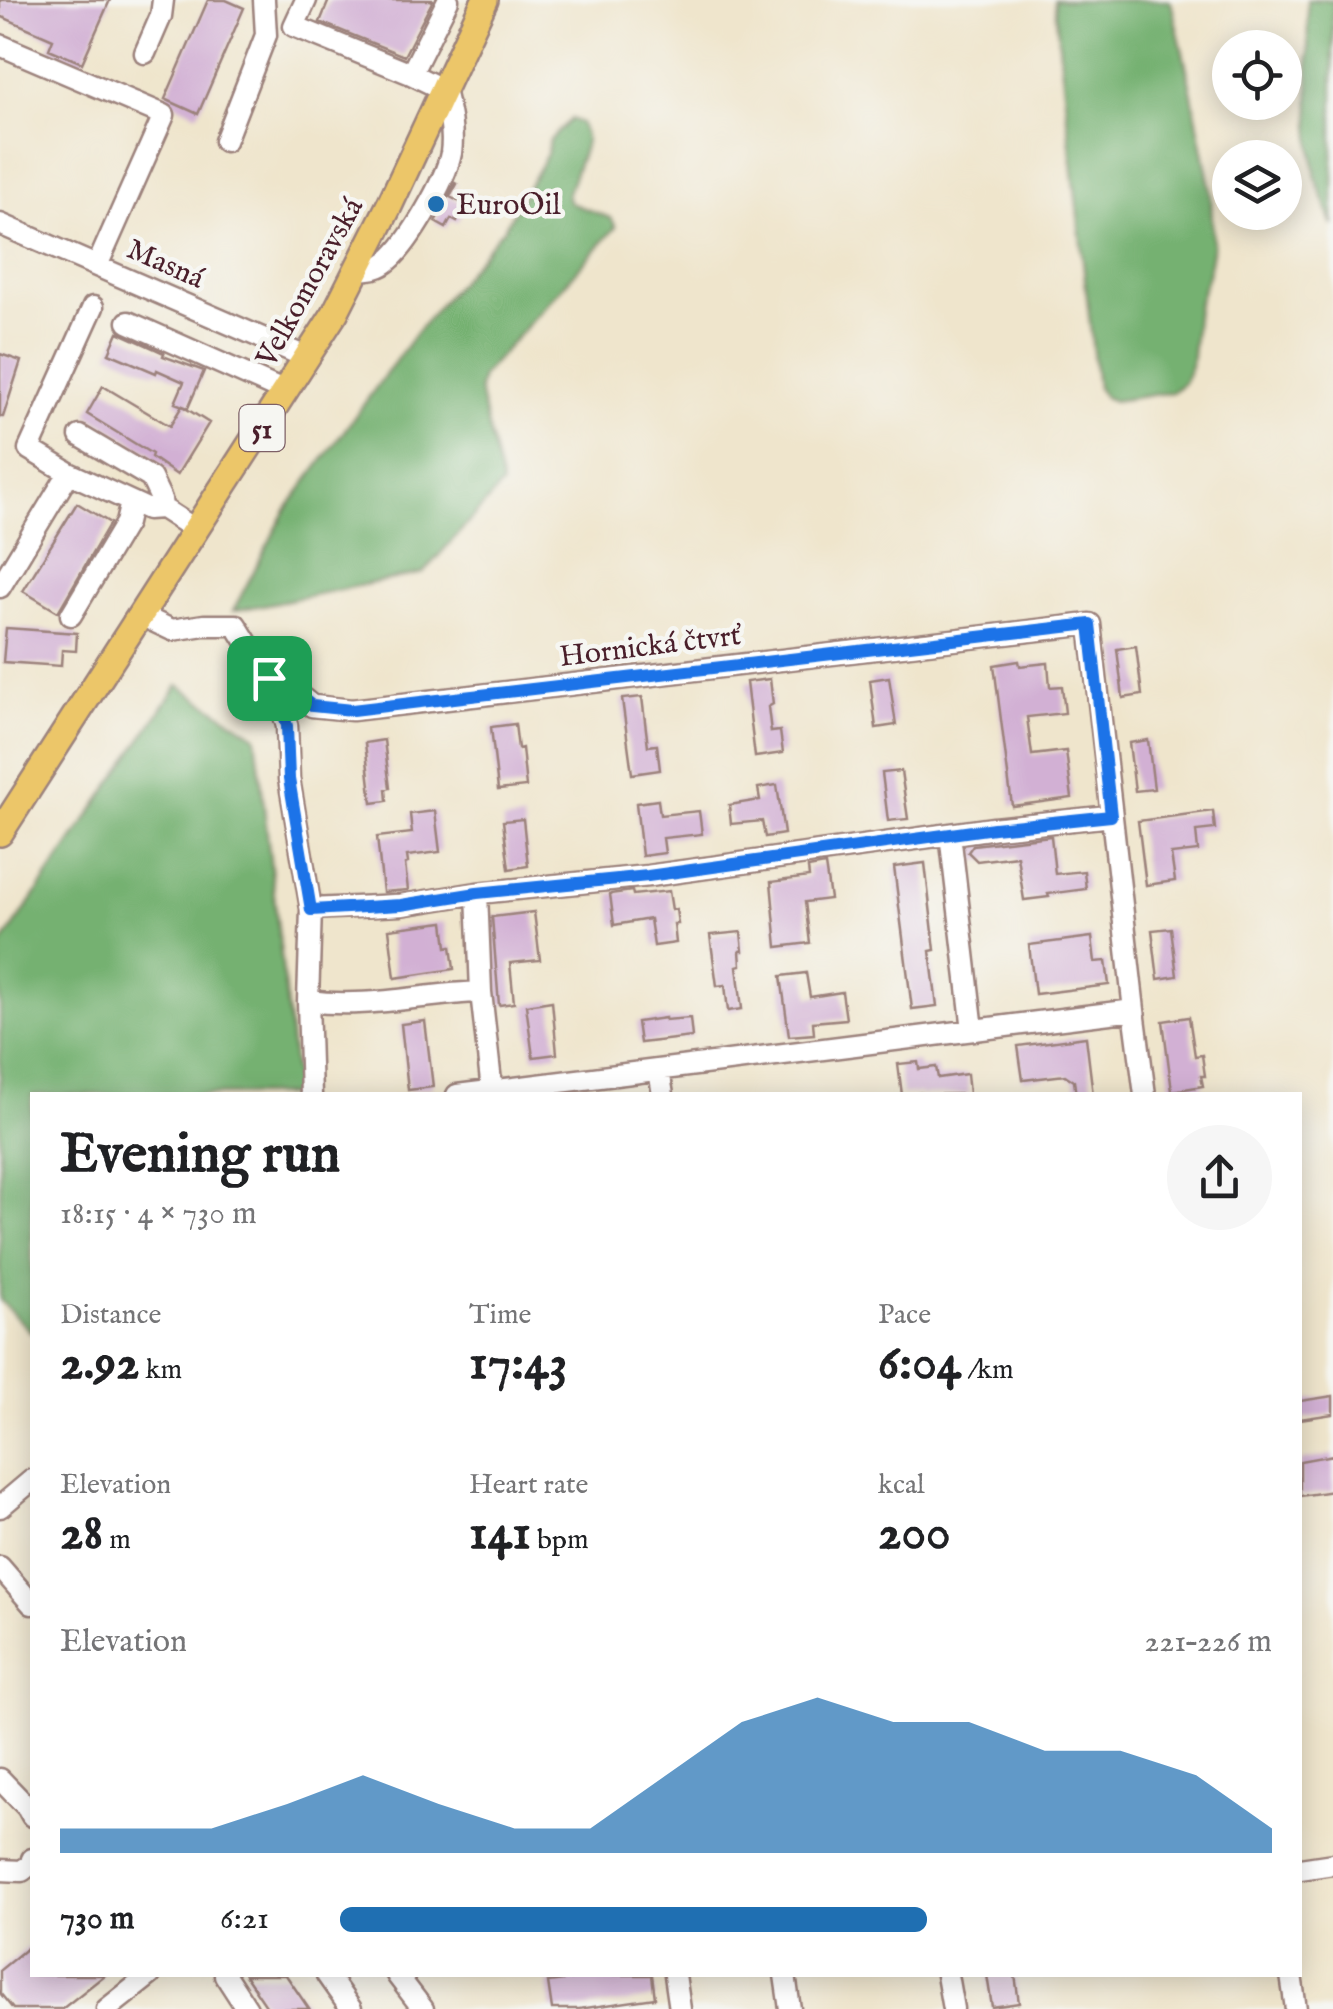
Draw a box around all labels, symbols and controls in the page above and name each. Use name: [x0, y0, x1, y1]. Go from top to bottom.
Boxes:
map controls: [1212, 30, 1302, 230]
button: locate: [1212, 30, 1302, 120]
button: layers: [1212, 140, 1302, 230]
place label: EuroOil: [456, 187, 561, 225]
street label: Velkomoravská: [248, 192, 373, 375]
marker: EuroOil: [425, 193, 447, 215]
street label: Masná: [121, 231, 210, 299]
road number: 51: [240, 405, 284, 451]
street label: Hornická čtvrť: [557, 617, 745, 677]
pin: [227, 636, 312, 721]
icon: arrive: [242, 651, 297, 706]
text: Evening run: [60, 1121, 340, 1191]
button: share: [1167, 1125, 1272, 1230]
text: 18:15 · 4 × 730 m: [60, 1194, 257, 1235]
text: Distance: [60, 1298, 161, 1333]
text: Time: [469, 1298, 531, 1333]
text: Pace: [878, 1298, 931, 1333]
text: 2.92: [60, 1333, 139, 1396]
text: 17:43: [469, 1333, 567, 1396]
text: 6:04: [878, 1333, 961, 1396]
text: km: [139, 1353, 182, 1388]
text: /km: [961, 1353, 1014, 1388]
text: Elevation: [60, 1468, 171, 1503]
text: Heart rate: [469, 1468, 588, 1503]
text: kcal: [878, 1468, 925, 1503]
text: 28: [60, 1503, 103, 1566]
text: 141: [469, 1503, 531, 1566]
text: 200: [878, 1503, 951, 1566]
text: m: [103, 1523, 131, 1558]
text: bpm: [531, 1523, 589, 1558]
text: Elevation: [60, 1622, 187, 1663]
text: 221–226 m: [1144, 1622, 1272, 1663]
text: 730 m: [60, 1899, 134, 1940]
text: 6:21: [220, 1899, 269, 1940]

